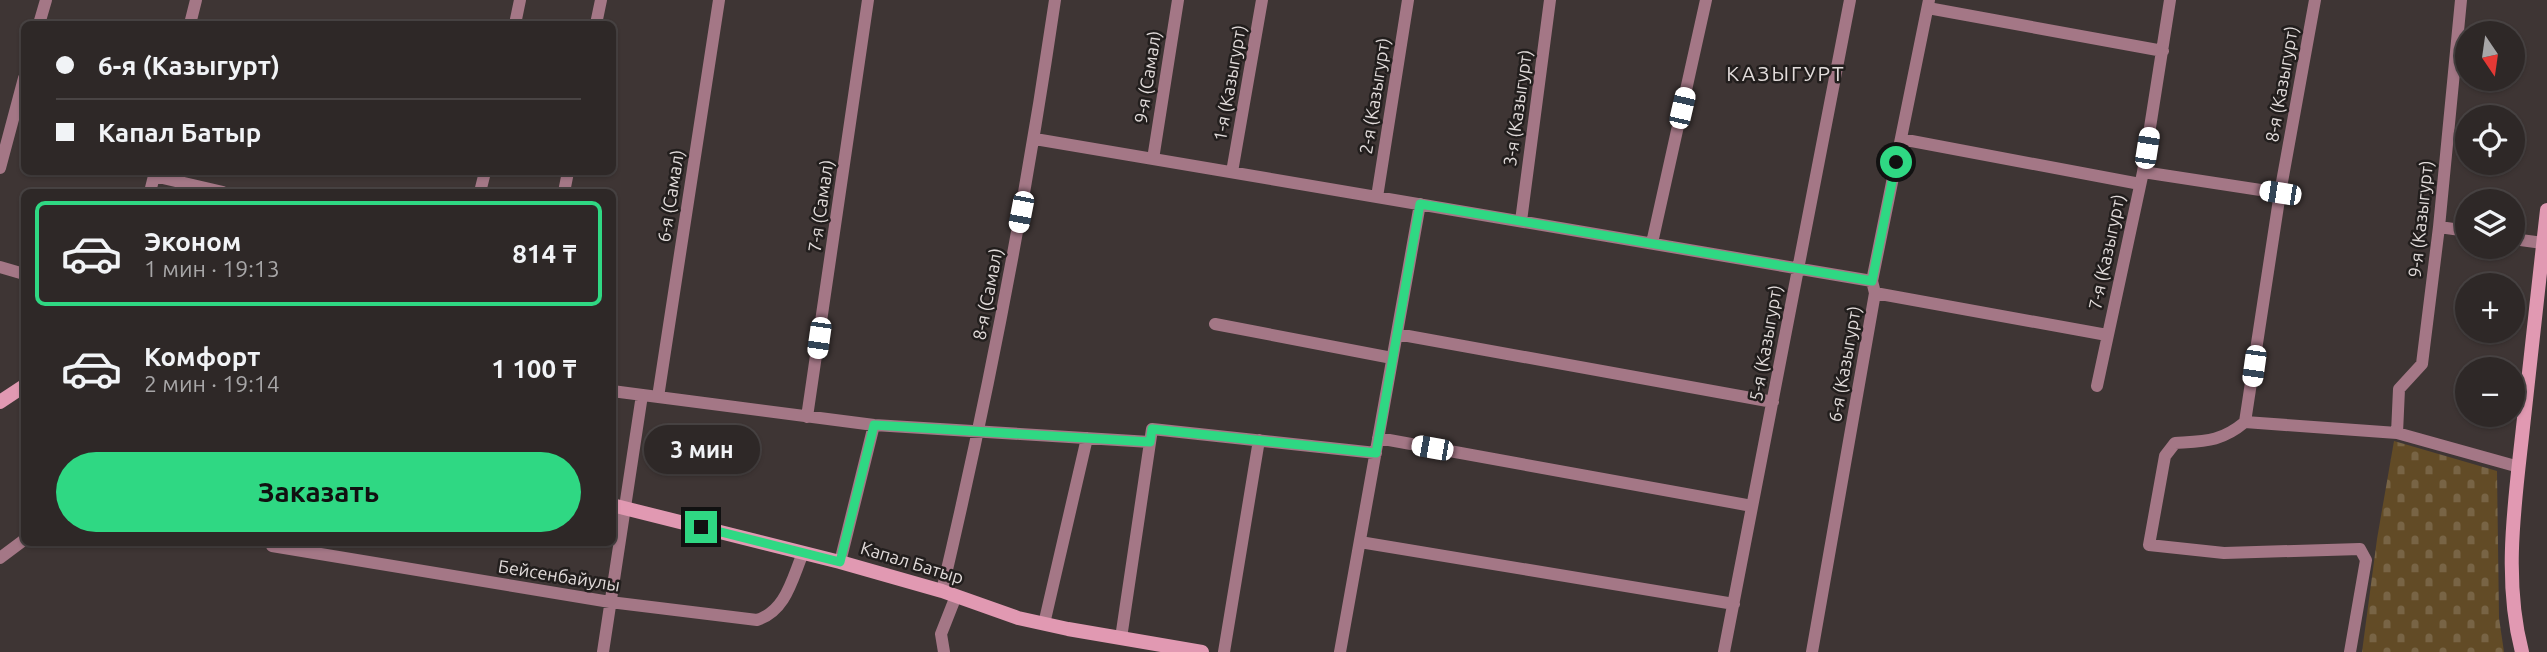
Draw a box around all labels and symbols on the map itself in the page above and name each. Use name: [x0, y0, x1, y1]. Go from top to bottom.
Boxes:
north arrow: [2455, 21, 2525, 91]
street label: 1-я (Казыгурт): [1209, 23, 1250, 143]
street label: 8-я (Казыгурт): [2261, 24, 2302, 144]
street label: 9-я (Самал): [1130, 29, 1165, 125]
street label: 2-я (Казыгурт): [1355, 36, 1394, 156]
street label: 3-я (Казыгурт): [1499, 48, 1536, 168]
district label: КАЗЫГУРТ: [1726, 61, 1846, 85]
car: [1668, 85, 1697, 131]
car: [2134, 126, 2161, 170]
route start: [1880, 146, 1912, 178]
street label: 6-я (Самал): [653, 148, 688, 244]
street label: 7-я (Самал): [804, 158, 837, 254]
street label: 9-я (Казыгурт): [2404, 159, 2437, 279]
car: [2258, 179, 2303, 207]
car: [1007, 189, 1036, 235]
street label: 7-я (Казыгурт): [2084, 192, 2129, 312]
street label: 8-я (Самал): [968, 246, 1007, 342]
street label: 5-я (Казыгурт): [1745, 283, 1786, 403]
street label: 6-я (Казыгурт): [1824, 304, 1865, 424]
car: [806, 316, 833, 360]
car: [2241, 344, 2268, 388]
callout: 3 мин: [643, 426, 759, 475]
car: [1410, 434, 1455, 462]
route end: [685, 511, 717, 543]
street label: Капал Батыр: [858, 537, 966, 587]
street label: Бейсенбайулы: [497, 555, 622, 595]

